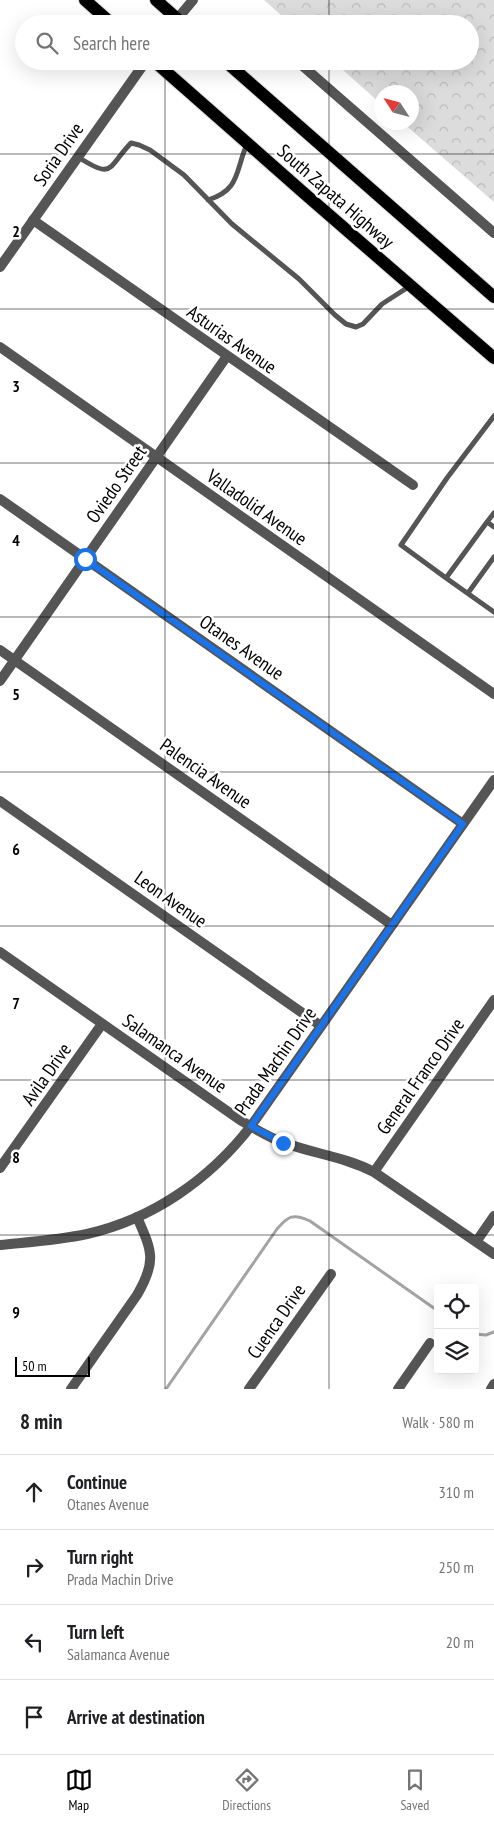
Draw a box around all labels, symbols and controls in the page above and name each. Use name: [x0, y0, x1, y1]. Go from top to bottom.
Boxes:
search box: [15, 15, 479, 70]
icon: search: [33, 29, 61, 57]
text: Search here: [73, 31, 150, 55]
north arrow: [374, 85, 419, 130]
street label: Soria Drive: [28, 118, 89, 190]
street label: South Zapata Highway: [273, 139, 400, 254]
text: 2: [12, 221, 20, 241]
street label: Asturias Avenue: [183, 299, 282, 379]
text: 3: [12, 376, 20, 396]
street label: Oviedo Street: [81, 440, 152, 527]
street label: Valladolid Avenue: [201, 463, 312, 550]
text: 4: [12, 530, 20, 550]
route start: [74, 548, 97, 571]
street label: Otanes Avenue: [195, 609, 289, 685]
text: 5: [12, 684, 20, 704]
street label: Palencia Avenue: [156, 733, 257, 813]
text: 6: [12, 839, 20, 859]
street label: Leon Avenue: [130, 865, 212, 933]
text: 7: [12, 993, 20, 1013]
street label: Prada Machin Drive: [229, 1002, 321, 1120]
street label: Salamanca Avenue: [118, 1008, 232, 1098]
street label: General Franco Drive: [371, 1013, 469, 1139]
street label: Avila Drive: [16, 1038, 76, 1110]
route end: [272, 1132, 295, 1155]
text: 8: [12, 1147, 20, 1167]
street label: Cuenca Drive: [242, 1279, 311, 1363]
map controls: [434, 1284, 479, 1374]
button: locate: [434, 1284, 479, 1329]
text: 9: [12, 1302, 20, 1322]
button: layers: [434, 1329, 479, 1374]
scale bar: [15, 1354, 90, 1377]
text: 50 m: [22, 1357, 47, 1375]
text: 8 min: [20, 1408, 62, 1435]
text: Walk · 580 m: [402, 1412, 474, 1432]
text: Continue: [67, 1470, 127, 1494]
icon: ahead: [20, 1478, 48, 1506]
text: 310 m: [439, 1482, 474, 1502]
text: Otanes Avenue: [67, 1494, 149, 1514]
text: Turn right: [67, 1545, 133, 1569]
icon: right: [20, 1553, 48, 1581]
text: 250 m: [439, 1557, 474, 1577]
text: Prada Machin Drive: [67, 1569, 174, 1589]
text: Turn left: [67, 1620, 124, 1644]
icon: left: [20, 1628, 48, 1656]
text: 20 m: [446, 1632, 474, 1652]
text: Salamanca Avenue: [67, 1644, 170, 1664]
icon: arrive: [20, 1703, 48, 1731]
text: Arrive at destination: [67, 1705, 205, 1729]
tab: Map: [65, 1766, 93, 1814]
tab: Directions: [222, 1766, 271, 1814]
tab: Saved: [400, 1766, 429, 1814]

